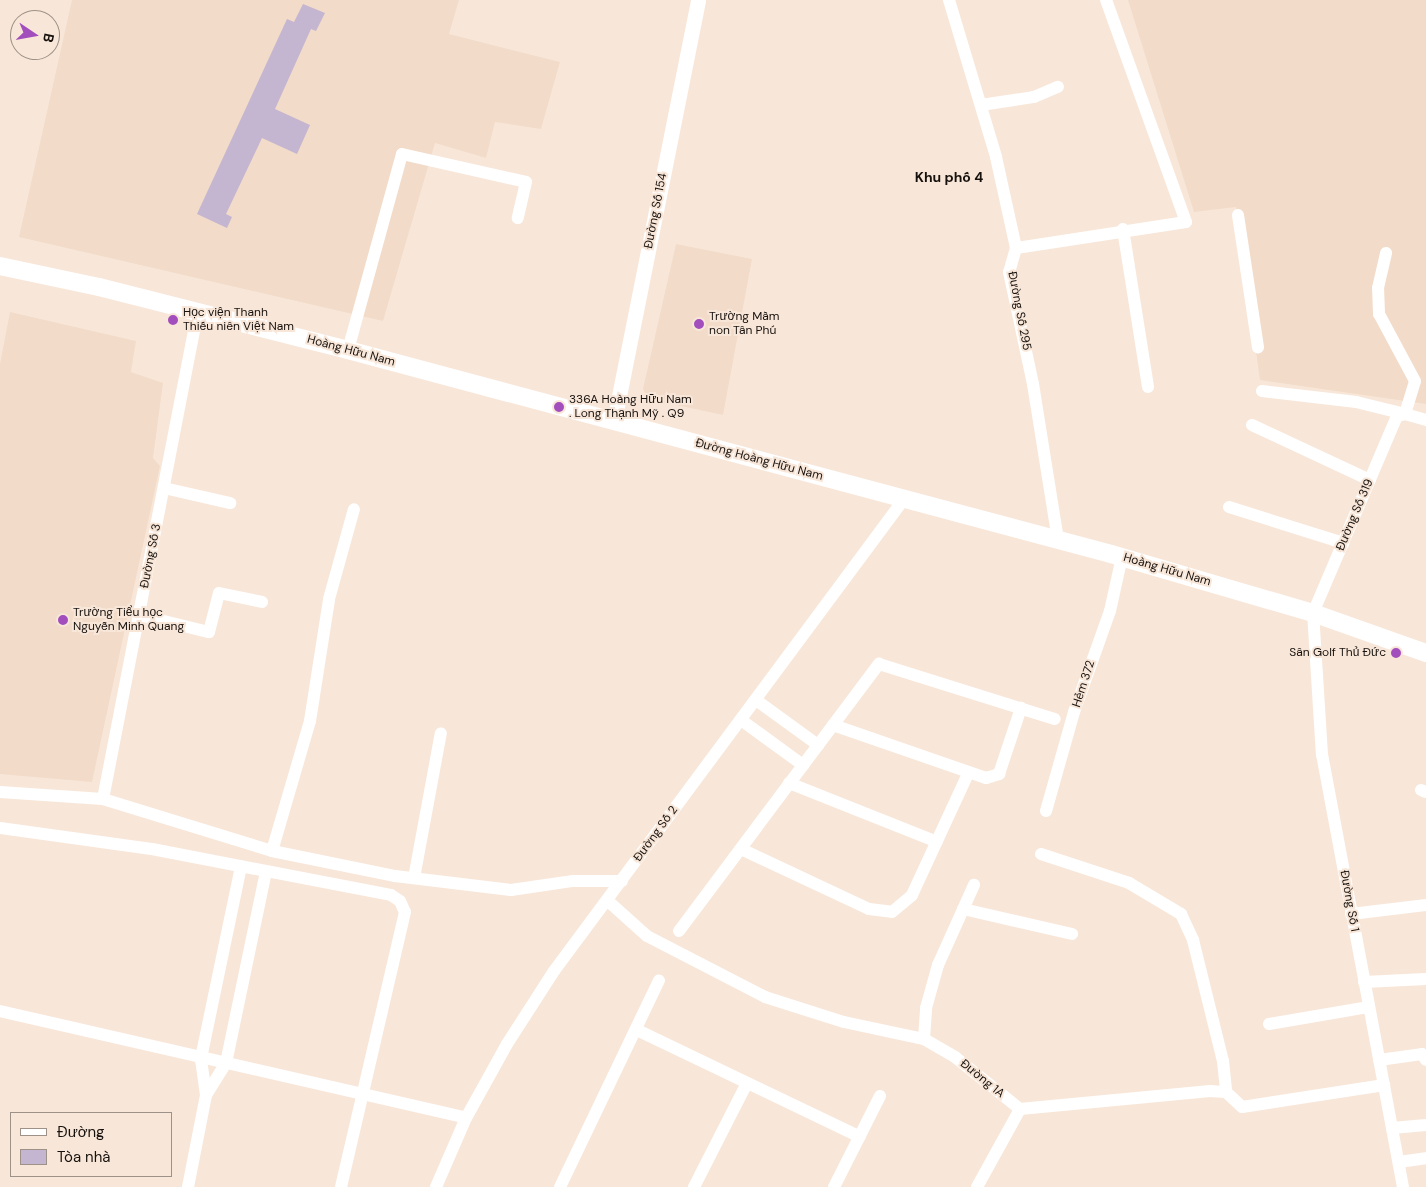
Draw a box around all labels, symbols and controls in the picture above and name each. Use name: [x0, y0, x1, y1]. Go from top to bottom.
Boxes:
north arrow: [10, 10, 60, 60]
text: B: [39, 32, 58, 44]
district label: Khu phố 4: [915, 169, 983, 185]
street label: Đường Số 154: [642, 172, 670, 250]
street label: Đường Số 295: [1004, 270, 1034, 352]
place label: Học viện Thanh Thiếu niên Việt Nam: [183, 306, 294, 334]
place label: Trường Mầm non Tân Phú: [709, 310, 779, 338]
marker: Học viện Thanh Thiếu niên Việt Nam: [167, 314, 179, 326]
marker: Trường Mầm non Tân Phú: [693, 318, 705, 330]
street label: Hoàng Hữu Nam: [305, 332, 397, 370]
place label: 336A Hoàng Hữu Nam . Long Thạnh Mỹ . Q9: [569, 393, 692, 421]
marker: 336A Hoàng Hữu Nam . Long Thạnh Mỹ . Q9: [553, 401, 565, 413]
street label: Đường Hoàng Hữu Nam: [694, 436, 824, 484]
street label: Đường Số 319: [1333, 477, 1377, 553]
street label: Đường Số 3: [138, 522, 164, 590]
street label: Hoàng Hữu Nam: [1122, 551, 1212, 589]
place label: Trường Tiểu học Nguyễn Minh Quang: [73, 606, 184, 634]
marker: Trường Tiểu học Nguyễn Minh Quang: [57, 614, 69, 626]
place label: Sân Golf Thủ Đức: [1289, 646, 1386, 660]
marker: Sân Golf Thủ Đức: [1390, 647, 1402, 659]
street label: Hẻm 372: [1070, 659, 1098, 709]
street label: Đường Số 2: [631, 803, 681, 865]
street label: Đường Số 1: [1337, 869, 1361, 933]
street label: Đường 1A: [957, 1057, 1007, 1101]
legend: [10, 1112, 172, 1177]
text: Đường: [57, 1122, 105, 1142]
text: Tòa nhà: [57, 1147, 111, 1167]

